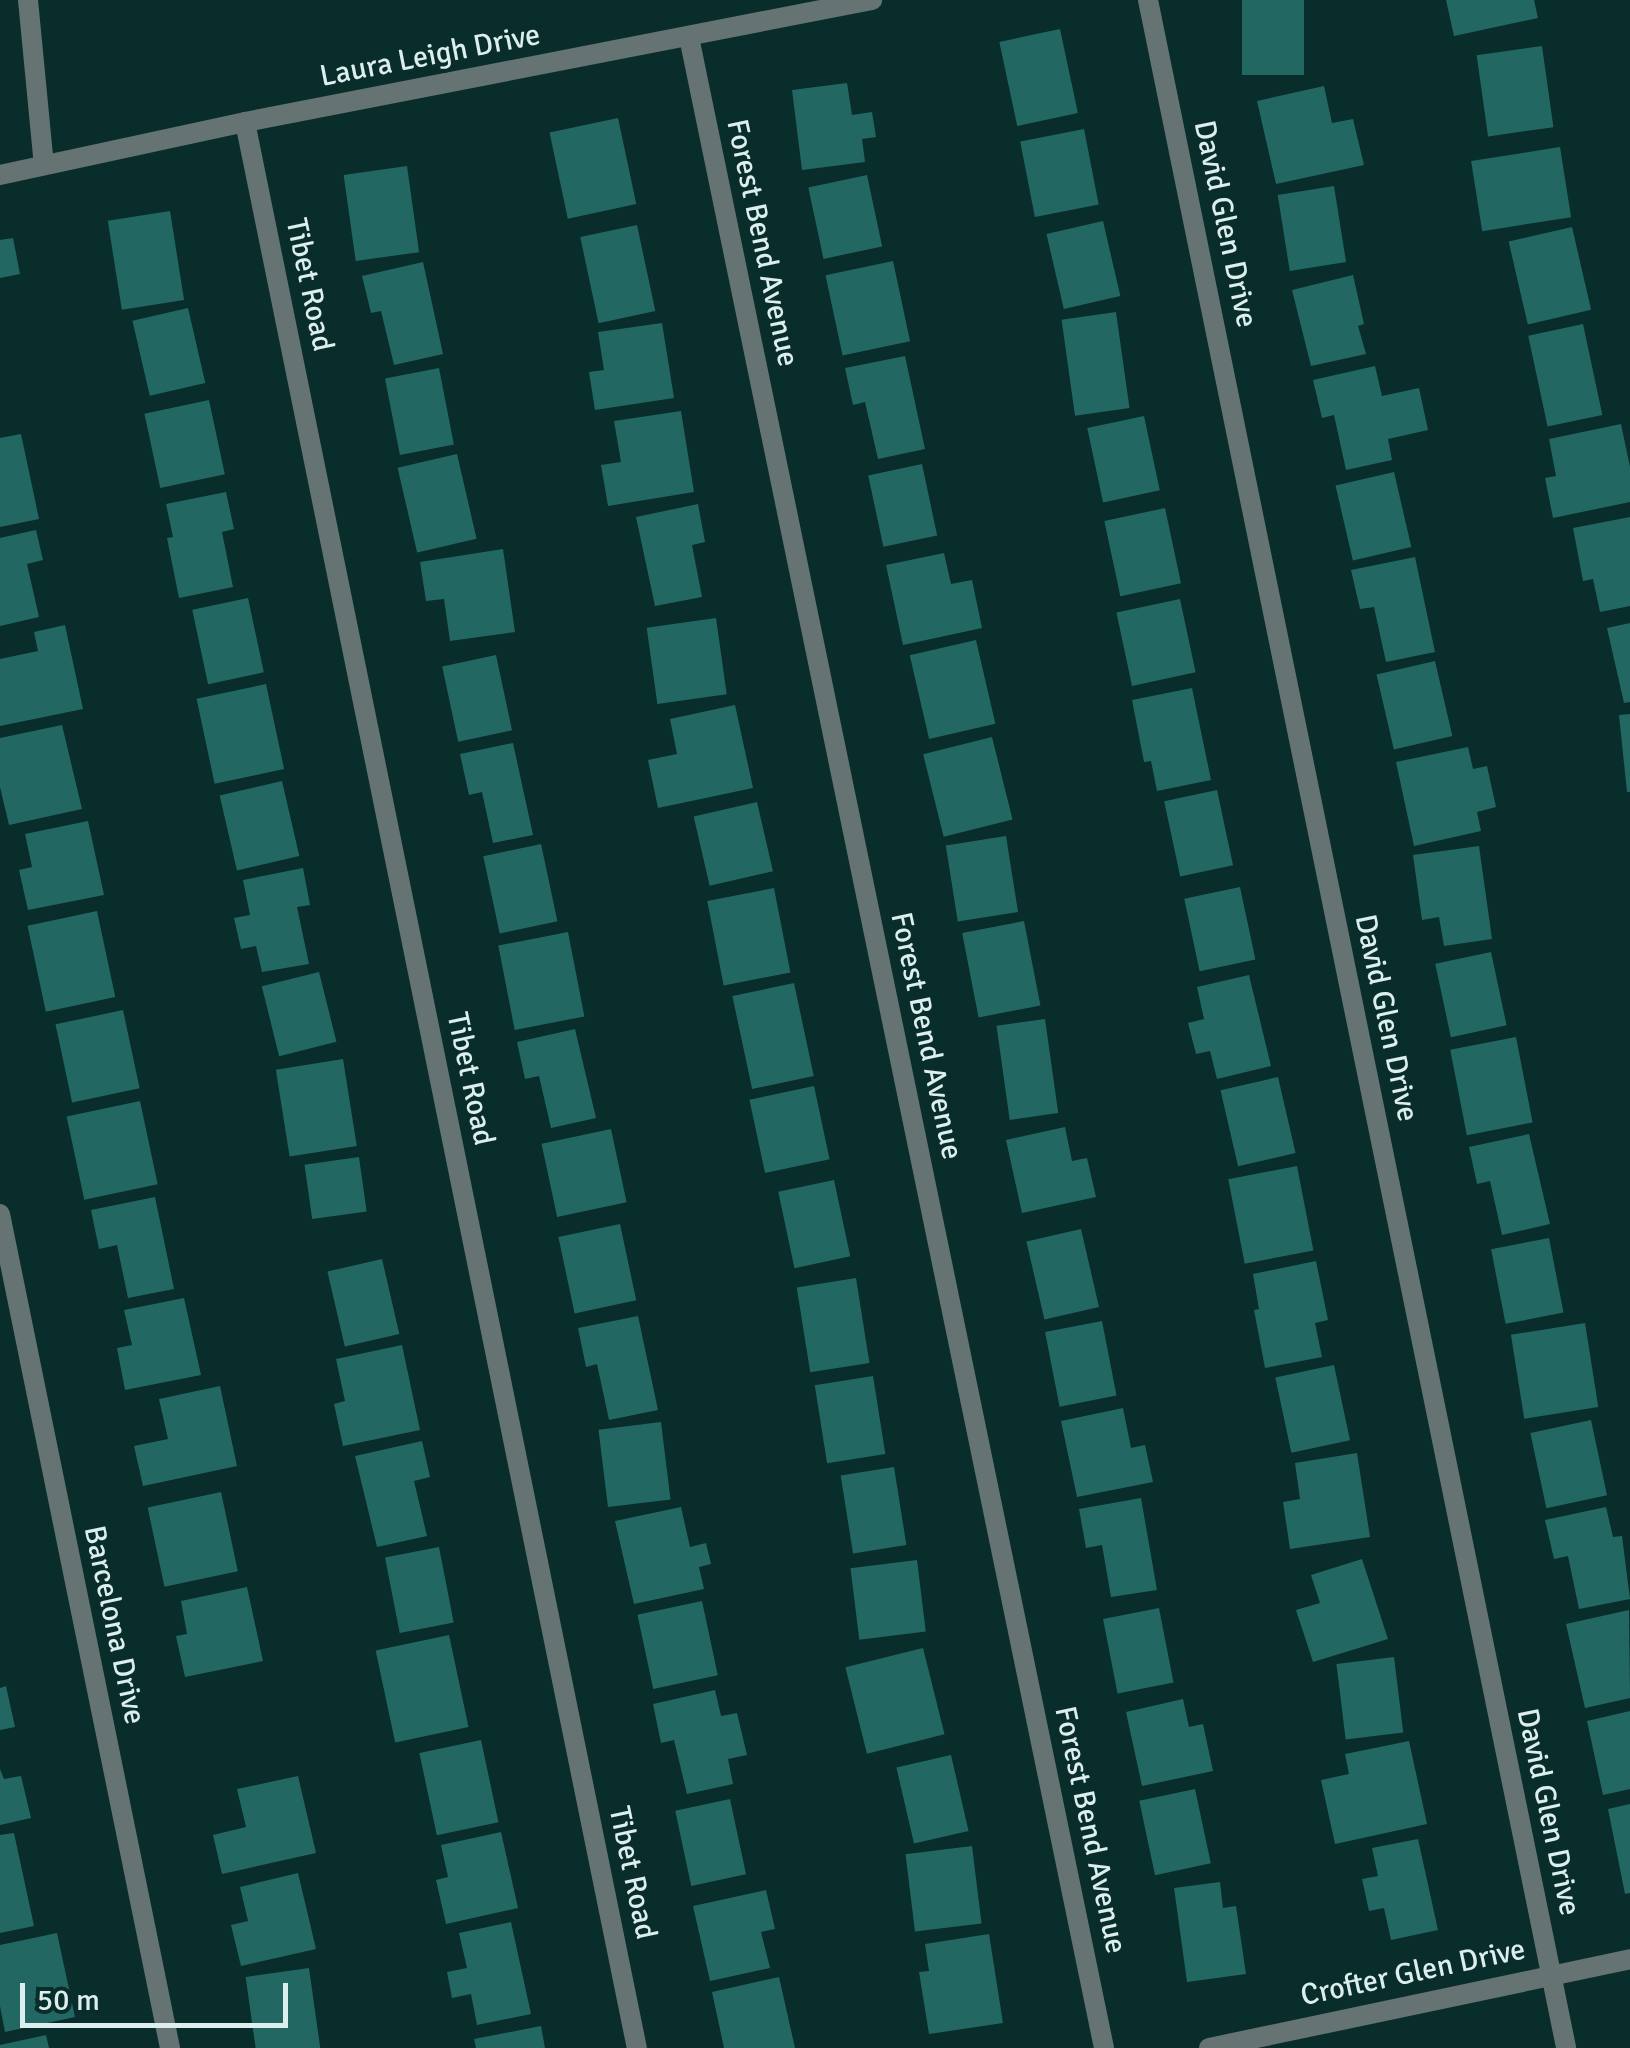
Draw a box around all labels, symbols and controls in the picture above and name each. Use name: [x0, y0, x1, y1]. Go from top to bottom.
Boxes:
street label: Laura Leigh Drive: [317, 17, 543, 95]
street label: Forest Bend Avenue: [718, 116, 806, 370]
street label: David Glen Drive: [1185, 117, 1265, 331]
street label: Tibet Road: [277, 215, 341, 355]
street label: Forest Bend Avenue: [882, 909, 970, 1163]
street label: David Glen Drive: [1346, 911, 1426, 1125]
street label: Tibet Road: [438, 1009, 502, 1149]
street label: Barcelona Drive: [75, 1522, 153, 1728]
street label: Forest Bend Avenue: [1046, 1703, 1134, 1957]
street label: David Glen Drive: [1508, 1705, 1588, 1919]
street label: Tibet Road: [600, 1803, 664, 1943]
street label: Crofter Glen Drive: [1297, 1932, 1529, 2014]
scale bar: [25, 1963, 292, 2025]
text: 50 m: [37, 1982, 100, 2019]

